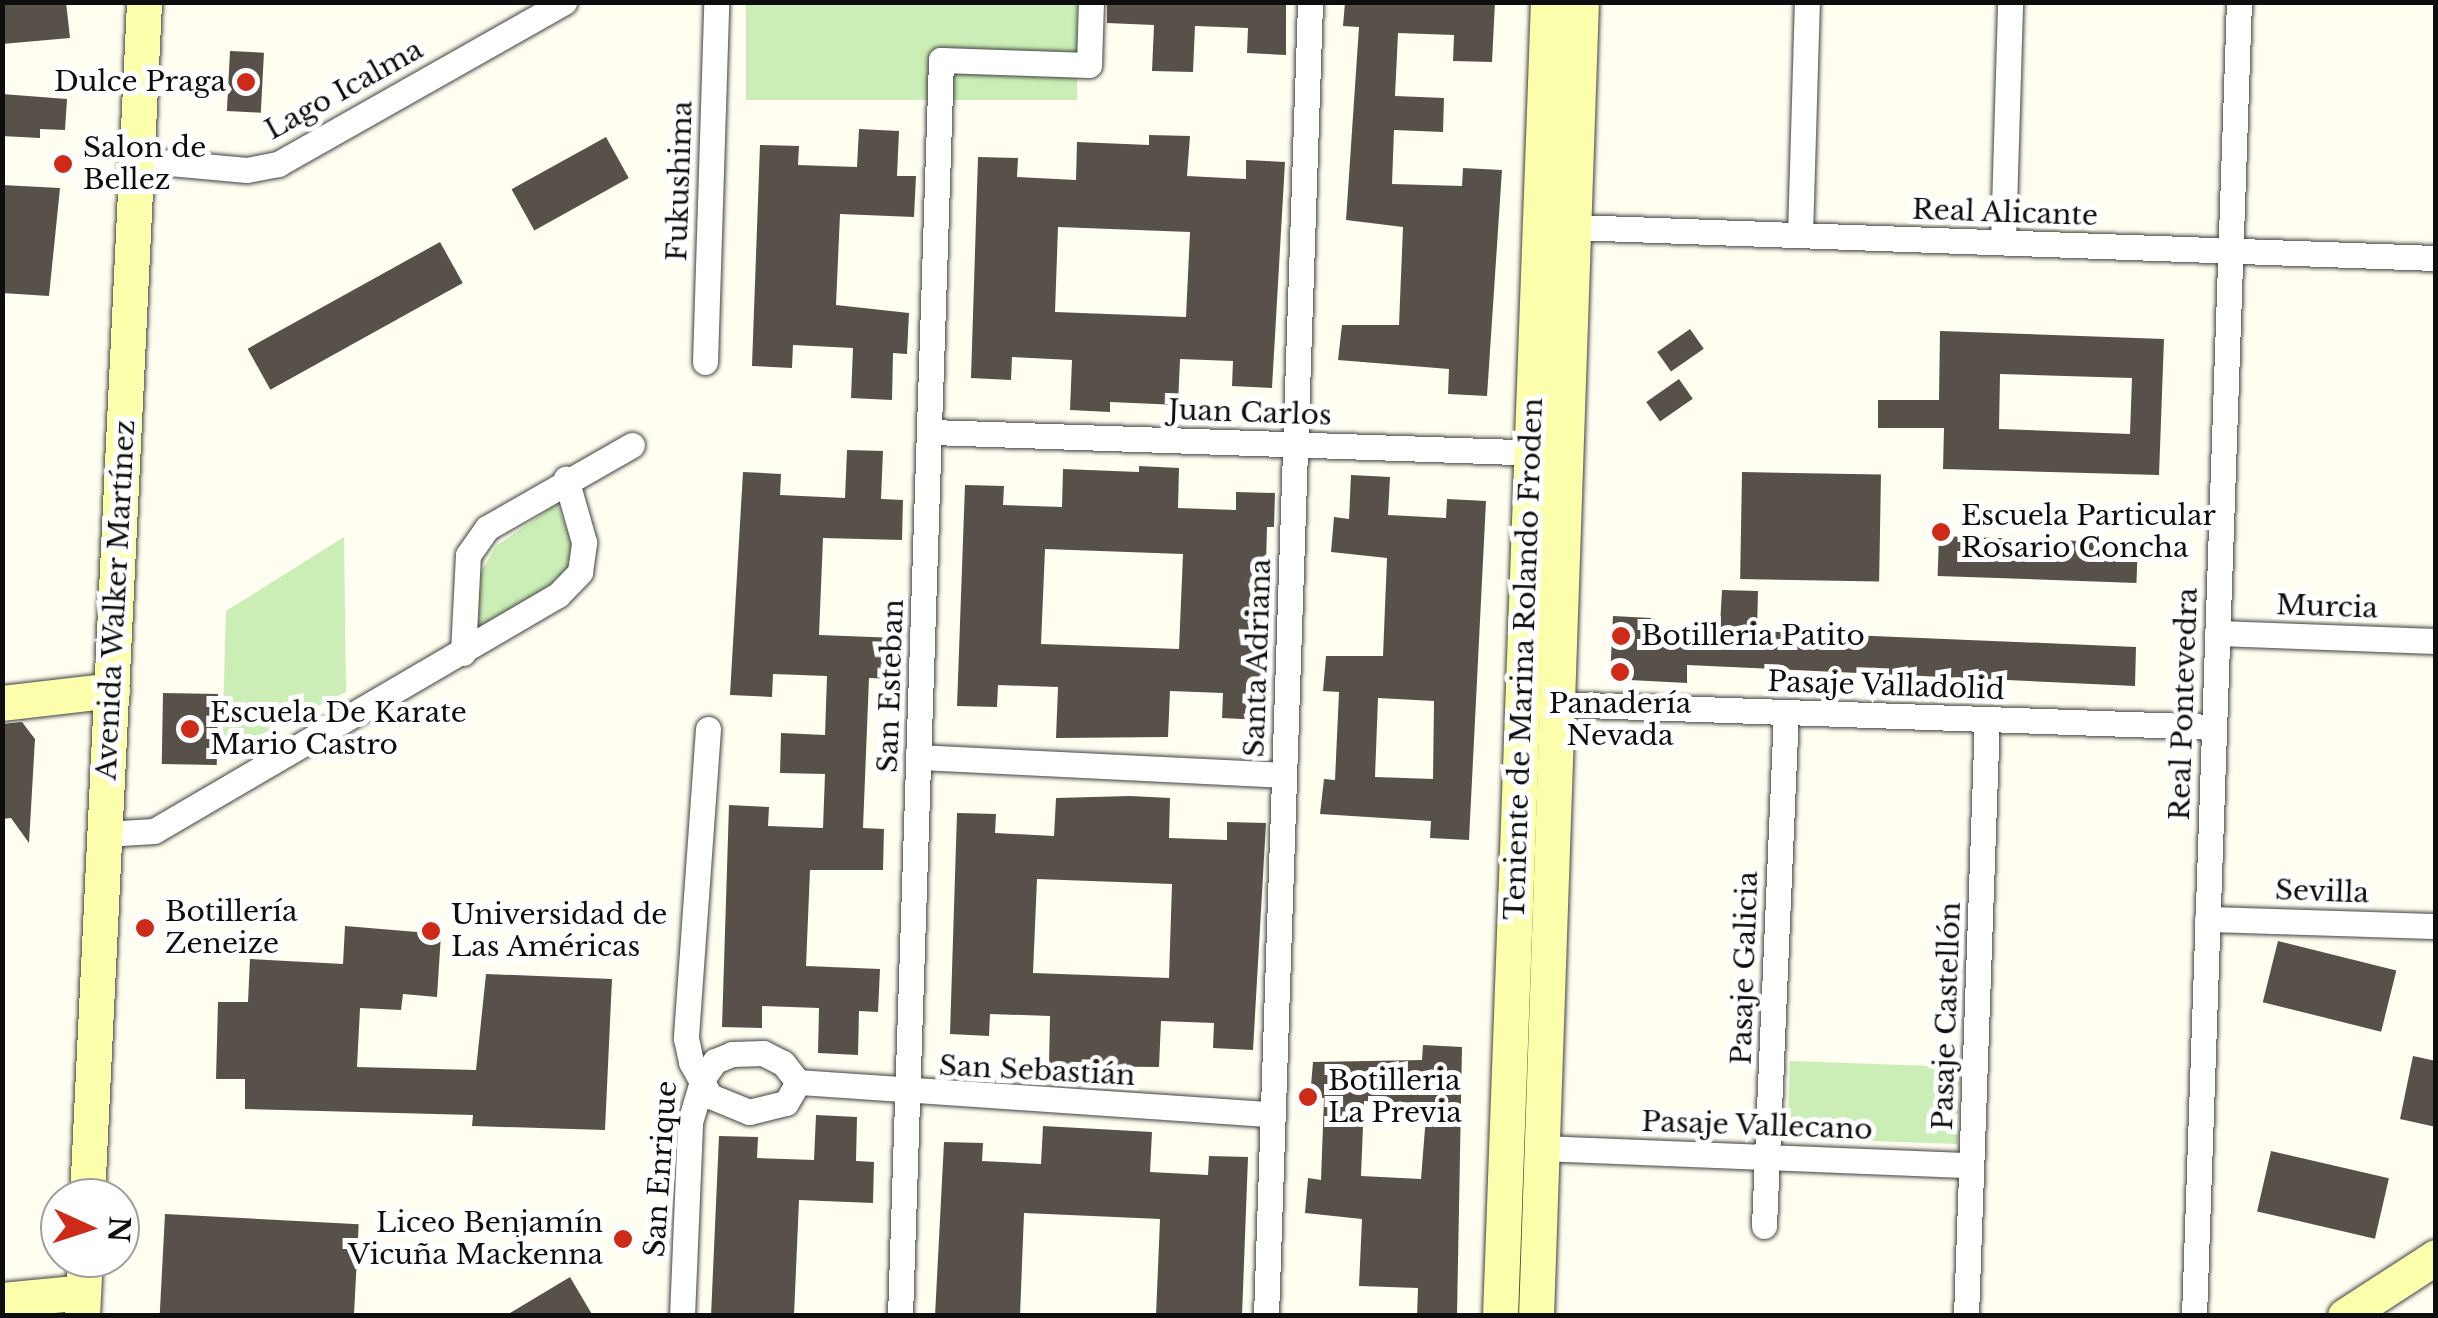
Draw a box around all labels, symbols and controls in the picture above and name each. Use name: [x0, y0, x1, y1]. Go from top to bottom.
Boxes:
street label: Lago Icalma: [259, 33, 429, 147]
place label: Dulce Praga: [54, 65, 226, 99]
marker: Dulce Praga: [235, 71, 257, 93]
street label: Fukushima: [660, 100, 700, 262]
place label: Salon de Bellez: [83, 131, 206, 197]
marker: Salon de Bellez: [52, 153, 74, 175]
street label: Real Alicante: [1911, 193, 2099, 233]
street label: Juan Carlos: [1168, 393, 1332, 433]
street label: Teniente de Marina Rolando Froden: [1498, 397, 1550, 921]
street label: Avenida Walker Martínez: [90, 418, 142, 782]
place label: Escuela Particular Rosario Concha: [1961, 499, 2216, 565]
marker: Escuela Particular Rosario Concha: [1930, 521, 1952, 543]
street label: Santa Adriana: [1238, 557, 1278, 759]
street label: Real Pontevedra: [2163, 587, 2205, 821]
street label: Murcia: [2276, 588, 2378, 626]
street label: San Esteban: [871, 599, 911, 773]
place label: Botilleria Patito: [1641, 619, 1865, 653]
marker: Botilleria Patito: [1610, 625, 1632, 647]
marker: Panadería Nevada: [1609, 661, 1631, 683]
street label: Pasaje Valladolid: [1766, 665, 2006, 707]
place label: Panadería Nevada: [1549, 687, 1691, 753]
place label: Escuela De Karate Mario Castro: [210, 696, 467, 762]
marker: Escuela De Karate Mario Castro: [179, 718, 201, 740]
street label: Pasaje Galicia: [1725, 871, 1765, 1065]
street label: Sevilla: [2274, 874, 2370, 910]
place label: Botillería Zeneize: [165, 895, 298, 961]
place label: Universidad de Las Américas: [451, 898, 667, 964]
street label: Pasaje Castellón: [1926, 901, 1968, 1131]
marker: Botillería Zeneize: [134, 917, 156, 939]
marker: Universidad de Las Américas: [420, 920, 442, 942]
street label: San Sebastián: [938, 1049, 1136, 1093]
place label: Botilleria La Previa: [1328, 1064, 1462, 1130]
street label: San Enrique: [638, 1080, 684, 1258]
marker: Botilleria La Previa: [1297, 1086, 1319, 1108]
street label: Pasaje Vallecano: [1640, 1105, 1874, 1147]
north arrow: [40, 1178, 140, 1278]
place label: Liceo Benjamín Vicuña Mackenna: [348, 1206, 603, 1272]
text: N: [100, 1215, 137, 1244]
marker: Liceo Benjamín Vicuña Mackenna: [612, 1228, 634, 1250]

